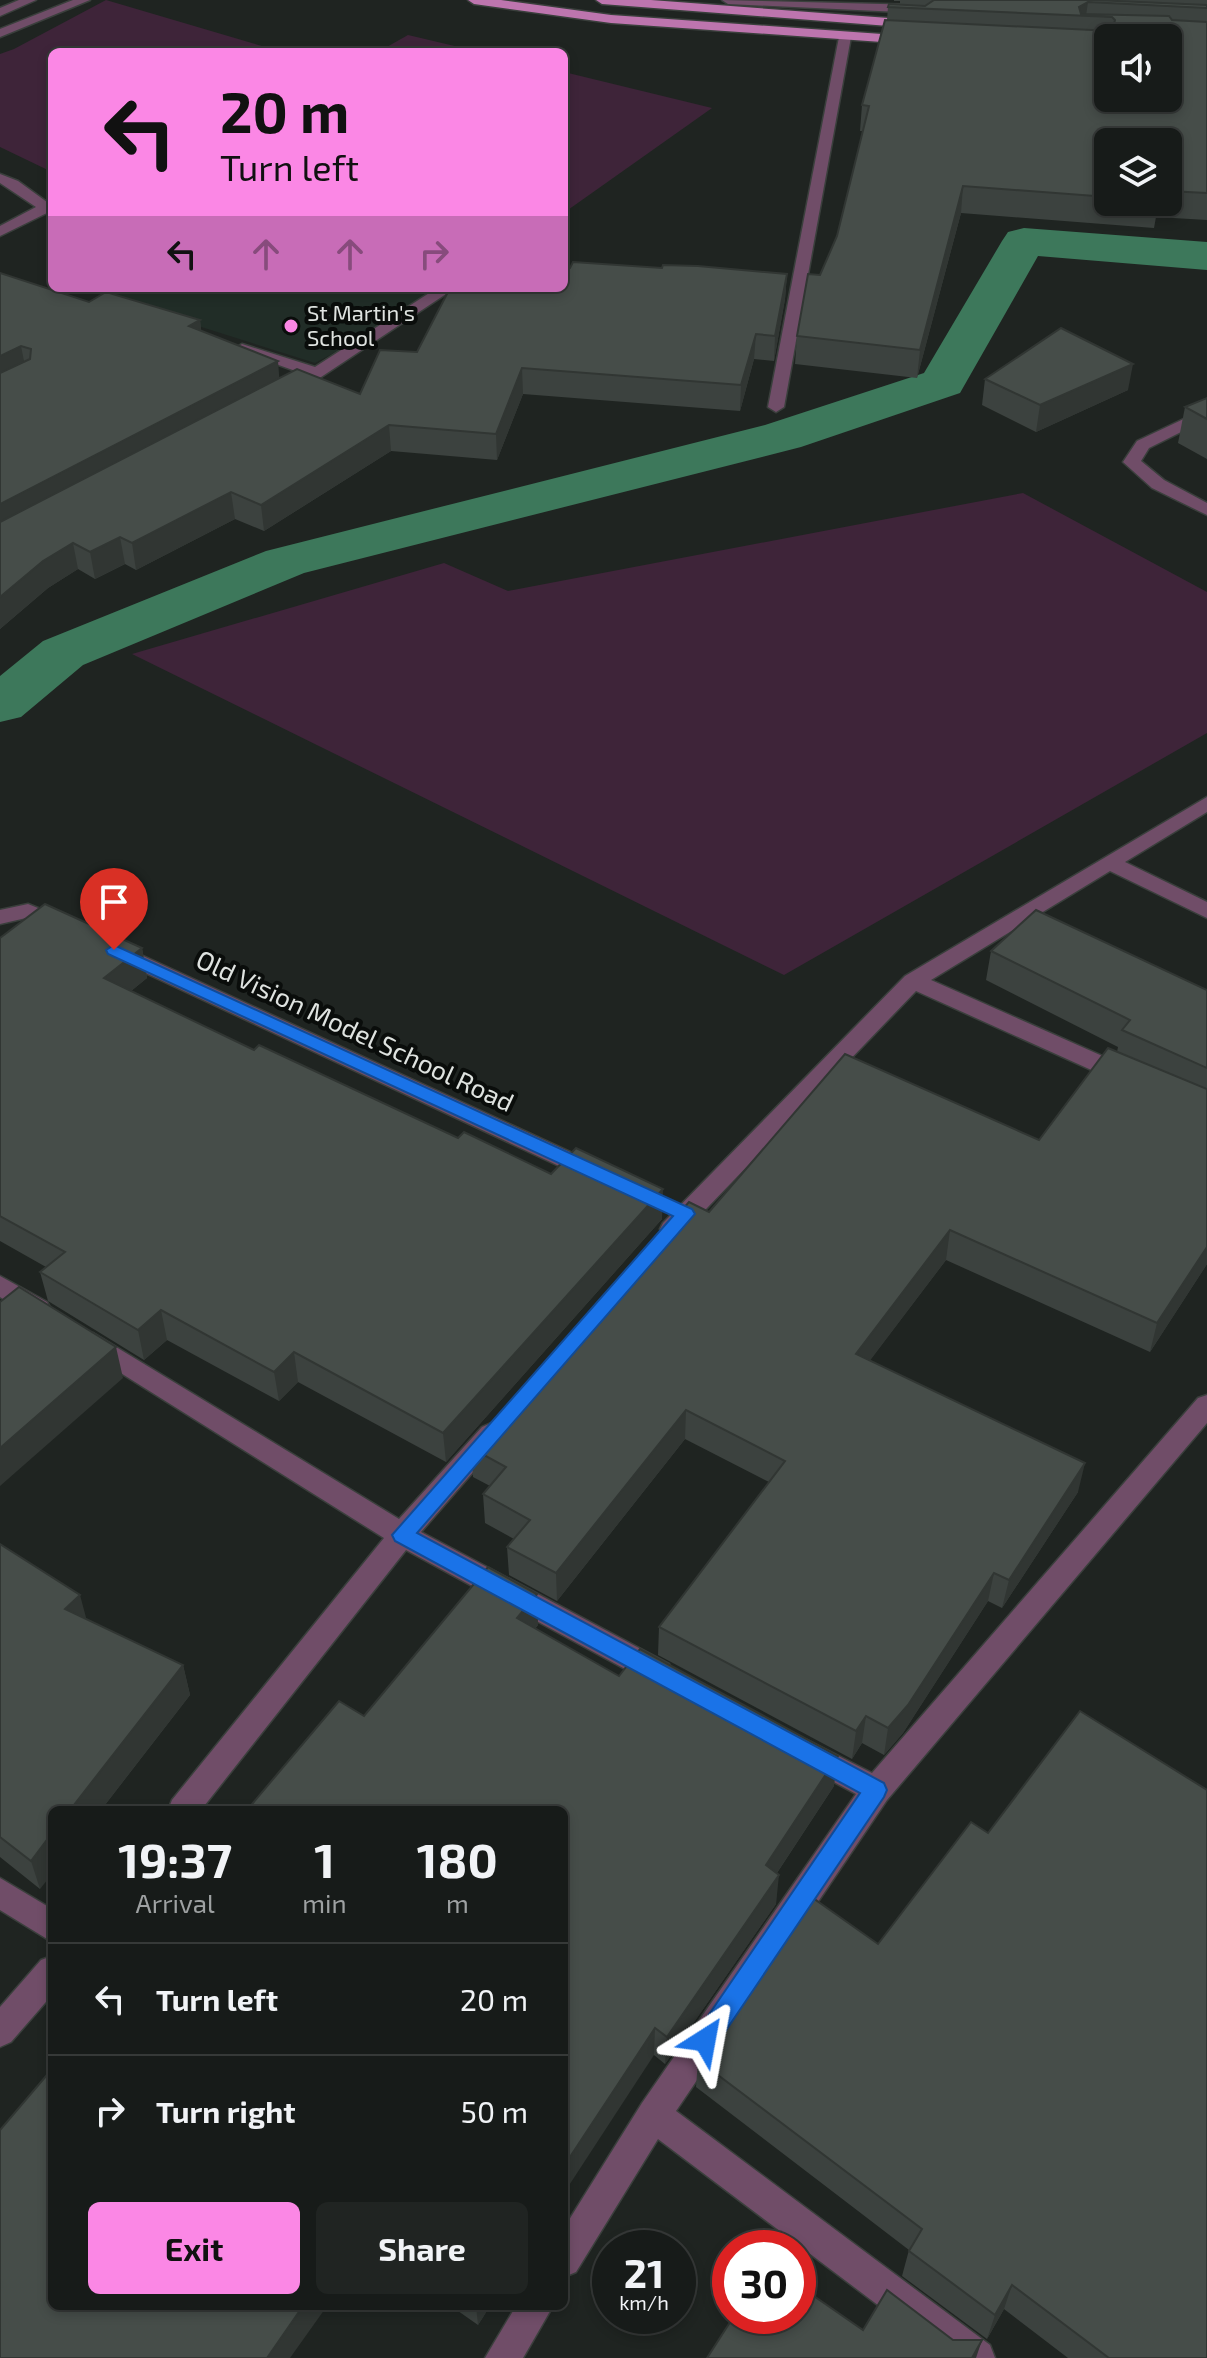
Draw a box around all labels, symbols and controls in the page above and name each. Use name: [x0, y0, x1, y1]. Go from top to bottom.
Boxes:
map controls: [1094, 24, 1182, 216]
button: sound: [1094, 24, 1182, 112]
text: 20 m: [220, 77, 349, 144]
icon: left: [88, 80, 192, 184]
button: layers: [1094, 128, 1182, 216]
text: Turn left: [220, 145, 359, 188]
icon: left: [160, 232, 204, 276]
icon: ahead: [244, 232, 288, 276]
icon: ahead: [328, 232, 372, 276]
icon: right: [412, 232, 456, 276]
place label: St Martin's School: [307, 299, 415, 350]
marker: St Martin's School: [282, 317, 300, 335]
pin: [80, 868, 148, 950]
icon: arrive: [92, 880, 136, 924]
street label: Old Vision Model School Road: [192, 942, 519, 1117]
text: 19:37: [118, 1830, 232, 1888]
text: 1: [314, 1830, 335, 1888]
text: 180: [417, 1830, 498, 1888]
text: Arrival: [136, 1887, 215, 1918]
text: min: [302, 1887, 347, 1918]
text: m: [446, 1887, 469, 1918]
icon: left: [88, 1977, 132, 2021]
text: Turn left: [156, 1981, 278, 2017]
text: 20 m: [460, 1981, 528, 2017]
position arrow: [663, 1998, 747, 2082]
icon: right: [88, 2089, 132, 2133]
text: Turn right: [156, 2093, 296, 2129]
text: 50 m: [461, 2093, 528, 2129]
button: Exit: [88, 2202, 300, 2294]
button: Share: [316, 2202, 528, 2294]
speed limit sign: 30: [712, 2230, 816, 2334]
text: 21: [624, 2248, 664, 2296]
text: km/h: [619, 2290, 669, 2314]

